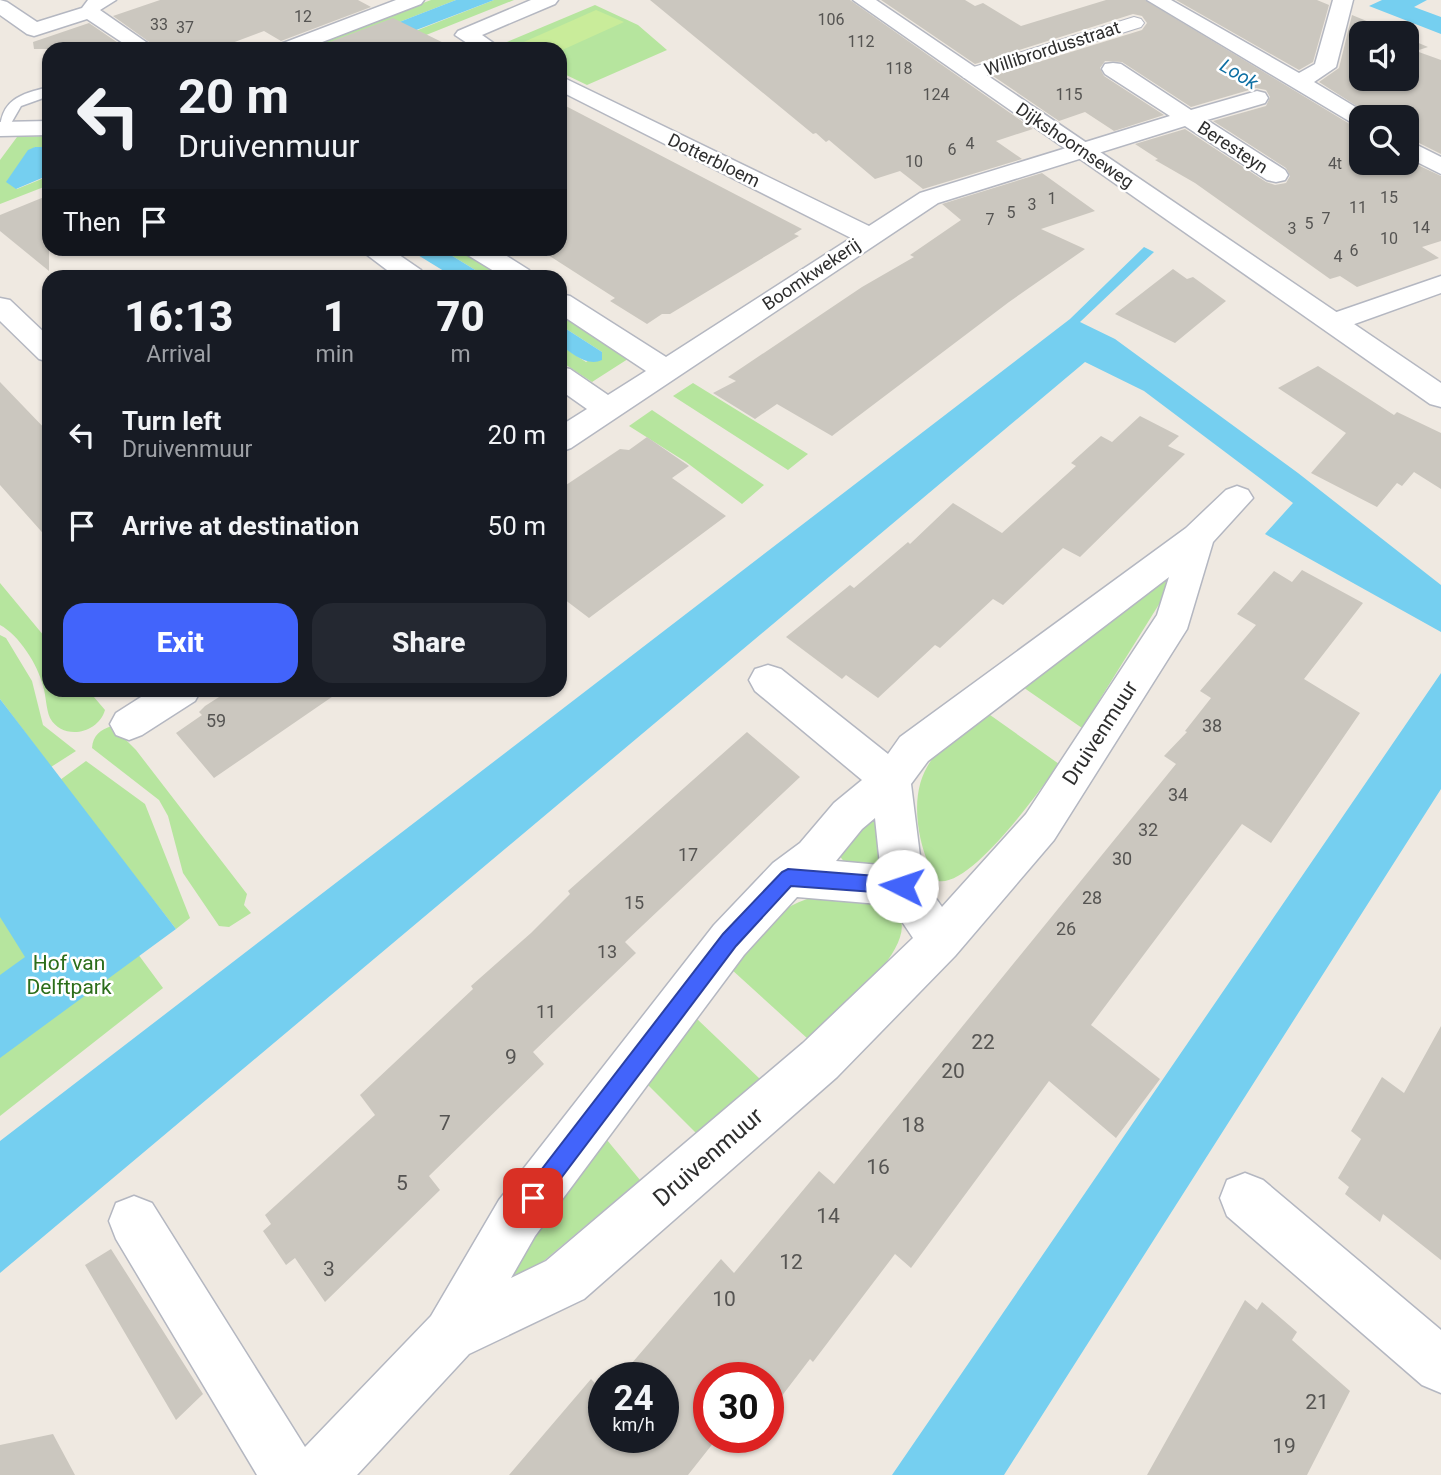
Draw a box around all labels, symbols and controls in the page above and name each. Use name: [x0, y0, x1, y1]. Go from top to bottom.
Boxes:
house number: 12: [294, 7, 312, 26]
house number: 106: [818, 10, 844, 29]
house number: 33: [150, 15, 168, 34]
street label: Willibrordusstraat: [981, 16, 1123, 80]
house number: 37: [176, 18, 194, 37]
map controls: [1349, 21, 1419, 175]
button: sound: [1349, 21, 1419, 91]
house number: 112: [848, 32, 874, 51]
water label: Look: [1216, 54, 1263, 95]
house number: 118: [886, 59, 912, 78]
text: 20 m: [178, 68, 289, 125]
icon: left: [63, 70, 154, 161]
house number: 124: [923, 85, 949, 104]
house number: 115: [1056, 85, 1082, 104]
street label: Dijkshoornseweg: [1012, 98, 1138, 192]
button: search: [1349, 105, 1419, 175]
street label: Beresteyn: [1194, 117, 1272, 177]
text: Druivenmuur: [178, 127, 359, 165]
street label: Dotterbloem: [665, 129, 763, 191]
house number: 4: [966, 134, 975, 153]
house number: 6: [948, 140, 957, 159]
house number: 10: [905, 152, 923, 171]
house number: 4t: [1328, 154, 1342, 173]
house number: 15: [1380, 188, 1398, 207]
house number: 1: [1048, 189, 1057, 208]
house number: 3: [1028, 195, 1037, 214]
house number: 11: [1349, 198, 1367, 217]
icon: arrive: [135, 203, 173, 241]
house number: 5: [1007, 203, 1016, 222]
text: Then: [63, 207, 121, 237]
house number: 7: [1322, 209, 1331, 228]
house number: 7: [986, 210, 995, 229]
house number: 5: [1305, 214, 1314, 233]
house number: 14: [1412, 218, 1430, 237]
house number: 3: [1288, 219, 1297, 238]
house number: 10: [1380, 229, 1398, 248]
street label: Boomkwekerij: [758, 234, 864, 314]
house number: 6: [1350, 241, 1359, 260]
house number: 4: [1334, 247, 1343, 266]
text: 16:13: [124, 292, 233, 341]
text: 1: [323, 292, 347, 341]
text: 70: [436, 292, 485, 341]
text: Arrival: [146, 341, 211, 368]
text: min: [316, 341, 354, 368]
text: m: [450, 341, 471, 368]
text: Turn left: [122, 406, 221, 436]
icon: left: [63, 416, 101, 454]
text: 20 m: [488, 420, 546, 450]
text: Druivenmuur: [122, 436, 252, 463]
icon: arrive: [63, 507, 101, 545]
text: Arrive at destination: [122, 511, 359, 541]
text: 50 m: [488, 511, 546, 541]
button: Exit: [63, 603, 298, 683]
button: Share: [312, 603, 546, 683]
street label: Druivenmuur: [1058, 677, 1142, 789]
house number: 59: [206, 710, 226, 731]
house number: 38: [1202, 715, 1222, 736]
house number: 34: [1168, 784, 1188, 805]
house number: 32: [1138, 819, 1158, 840]
house number: 17: [678, 844, 698, 865]
house number: 30: [1112, 848, 1132, 869]
position arrow: [865, 849, 939, 923]
house number: 28: [1082, 887, 1102, 908]
house number: 15: [624, 892, 644, 913]
house number: 26: [1056, 918, 1076, 939]
house number: 13: [597, 941, 617, 962]
park label: Hof van Delftpark: [26, 951, 112, 999]
house number: 11: [536, 1001, 556, 1022]
house number: 22: [971, 1030, 995, 1054]
house number: 9: [505, 1045, 517, 1069]
house number: 20: [941, 1059, 965, 1083]
street label: Druivenmuur: [647, 1102, 769, 1212]
house number: 7: [439, 1111, 451, 1135]
house number: 18: [901, 1113, 925, 1137]
house number: 16: [866, 1155, 890, 1179]
pin: [503, 1168, 563, 1228]
house number: 5: [396, 1171, 408, 1195]
icon: arrive: [514, 1179, 552, 1217]
house number: 14: [816, 1204, 840, 1228]
house number: 12: [779, 1250, 803, 1274]
house number: 3: [323, 1257, 335, 1281]
house number: 10: [712, 1287, 736, 1311]
speed limit sign: 30: [693, 1362, 784, 1453]
text: 24: [613, 1378, 654, 1419]
house number: 21: [1305, 1390, 1329, 1414]
text: km/h: [612, 1414, 655, 1435]
house number: 19: [1272, 1434, 1296, 1458]

